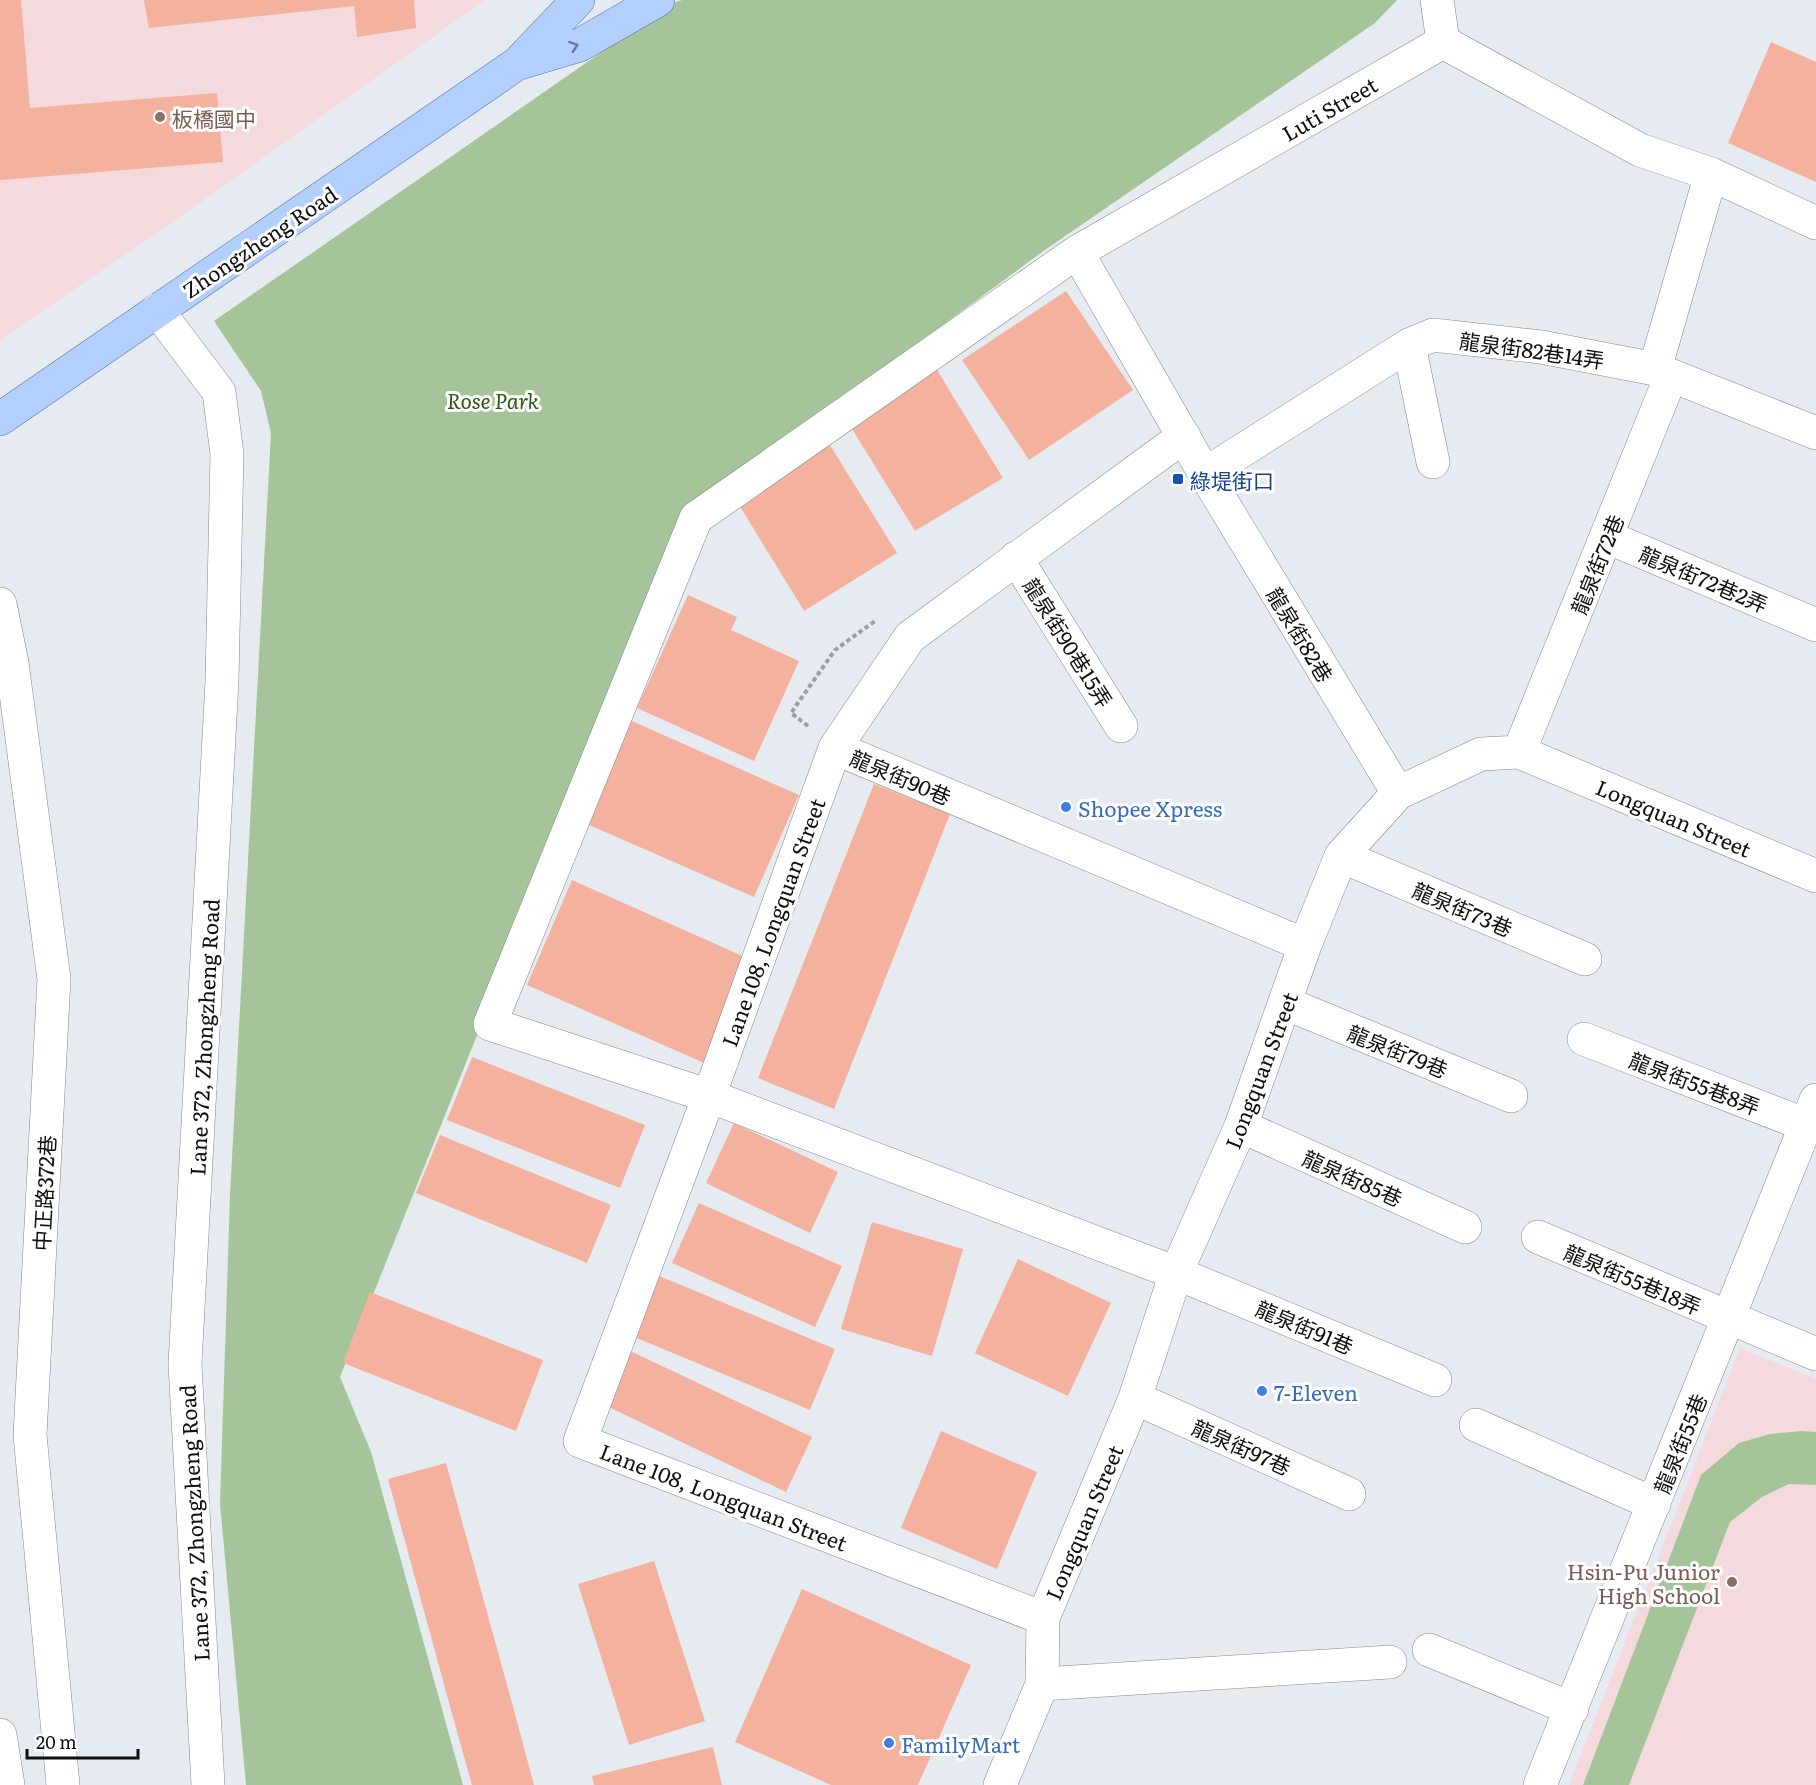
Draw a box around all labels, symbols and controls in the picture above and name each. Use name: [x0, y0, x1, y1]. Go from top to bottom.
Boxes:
one-way arrow: [568, 41, 579, 54]
street label: Luti Street: [1276, 68, 1383, 148]
place label: 板橋國中: [172, 102, 256, 133]
marker: 板橋國中: [153, 110, 167, 124]
street label: Zhongzheng Road: [175, 178, 343, 304]
street label: 龍泉街82巷14弄: [1457, 323, 1607, 375]
park label: Rose Park: [447, 384, 540, 415]
place label: 綠堤街口: [1190, 464, 1274, 495]
marker: 綠堤街口: [1171, 472, 1185, 486]
street label: 龍泉街72巷: [1562, 509, 1630, 619]
street label: 龍泉街72巷2弄: [1635, 537, 1773, 619]
street label: 龍泉街90巷15弄: [1017, 571, 1121, 713]
street label: 龍泉街82巷: [1260, 581, 1342, 687]
street label: 龍泉街90巷: [846, 741, 956, 811]
street label: Longquan Street: [1592, 770, 1757, 864]
place label: Shopee Xpress: [1078, 792, 1222, 823]
street label: Lane 108, Longquan Street: [713, 793, 832, 1051]
marker: Shopee Xpress: [1059, 800, 1073, 814]
street label: 龍泉街73巷: [1408, 873, 1518, 943]
street label: Lane 372, Zhongzheng Road: [180, 898, 226, 1176]
street label: Longquan Street: [1216, 987, 1304, 1153]
street label: 龍泉街79巷: [1343, 1016, 1453, 1084]
street label: 龍泉街55巷8弄: [1625, 1043, 1765, 1121]
street label: 中正路372巷: [24, 1134, 62, 1252]
street label: 龍泉街85巷: [1298, 1141, 1408, 1213]
street label: 龍泉街55巷18弄: [1560, 1235, 1706, 1321]
street label: 龍泉街91巷: [1251, 1292, 1359, 1360]
place label: 7-Eleven: [1274, 1376, 1358, 1407]
street label: Lane 372, Zhongzheng Road: [170, 1384, 216, 1662]
marker: 7-Eleven: [1255, 1384, 1269, 1398]
street label: 龍泉街55巷: [1645, 1388, 1713, 1498]
street label: 龍泉街97巷: [1188, 1410, 1296, 1482]
street label: Lane 108, Longquan Street: [596, 1435, 853, 1558]
street label: Longquan Street: [1036, 1439, 1130, 1604]
place label: Hsin-Pu Junior High School: [1567, 1555, 1720, 1610]
marker: Hsin-Pu Junior High School: [1725, 1575, 1739, 1589]
scale bar: [27, 1722, 138, 1760]
text: 20 m: [36, 1728, 77, 1755]
place label: FamilyMart: [901, 1728, 1021, 1759]
marker: FamilyMart: [882, 1736, 896, 1750]

